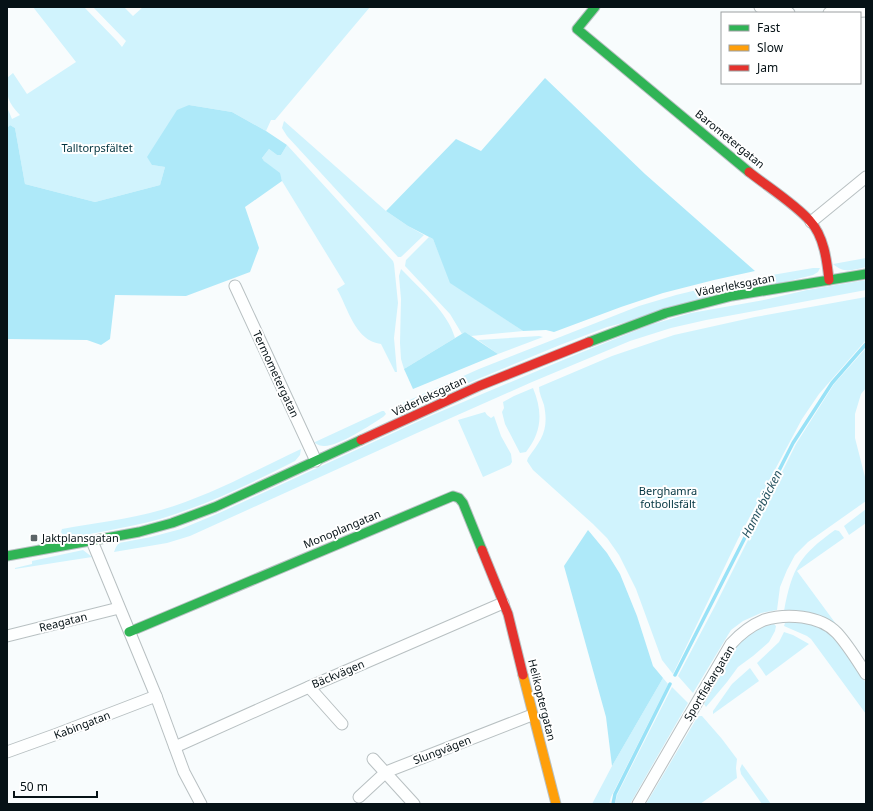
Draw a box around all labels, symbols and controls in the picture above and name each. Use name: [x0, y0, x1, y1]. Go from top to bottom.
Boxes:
legend: [721, 12, 861, 84]
text: Fast: [757, 19, 781, 36]
text: Slow: [757, 39, 784, 56]
text: Jam: [756, 59, 778, 76]
street label: Barometergatan: [692, 106, 768, 171]
park label: Talltorpsfältet: [61, 140, 133, 155]
street label: Väderleksgatan: [694, 270, 776, 300]
street label: Termometergatan: [250, 328, 303, 420]
street label: Väderleksgatan: [389, 372, 468, 419]
water label: Hamrebäcken: [737, 467, 786, 541]
park label: Berghamra fotbollsfält: [639, 483, 697, 511]
street label: Monoplangatan: [301, 506, 383, 552]
place label: Jaktplansgatan: [41, 530, 119, 545]
marker: Jaktplansgatan: [29, 533, 39, 543]
street label: Reagatan: [37, 608, 89, 635]
street label: Sportfiskargatan: [680, 642, 737, 724]
street label: Bäckvägen: [309, 656, 367, 691]
street label: Helikoptergatan: [525, 657, 560, 742]
street label: Kabingatan: [51, 707, 112, 742]
street label: Slungvägen: [411, 732, 473, 767]
scale bar: [14, 773, 97, 799]
text: 50 m: [20, 778, 48, 795]

